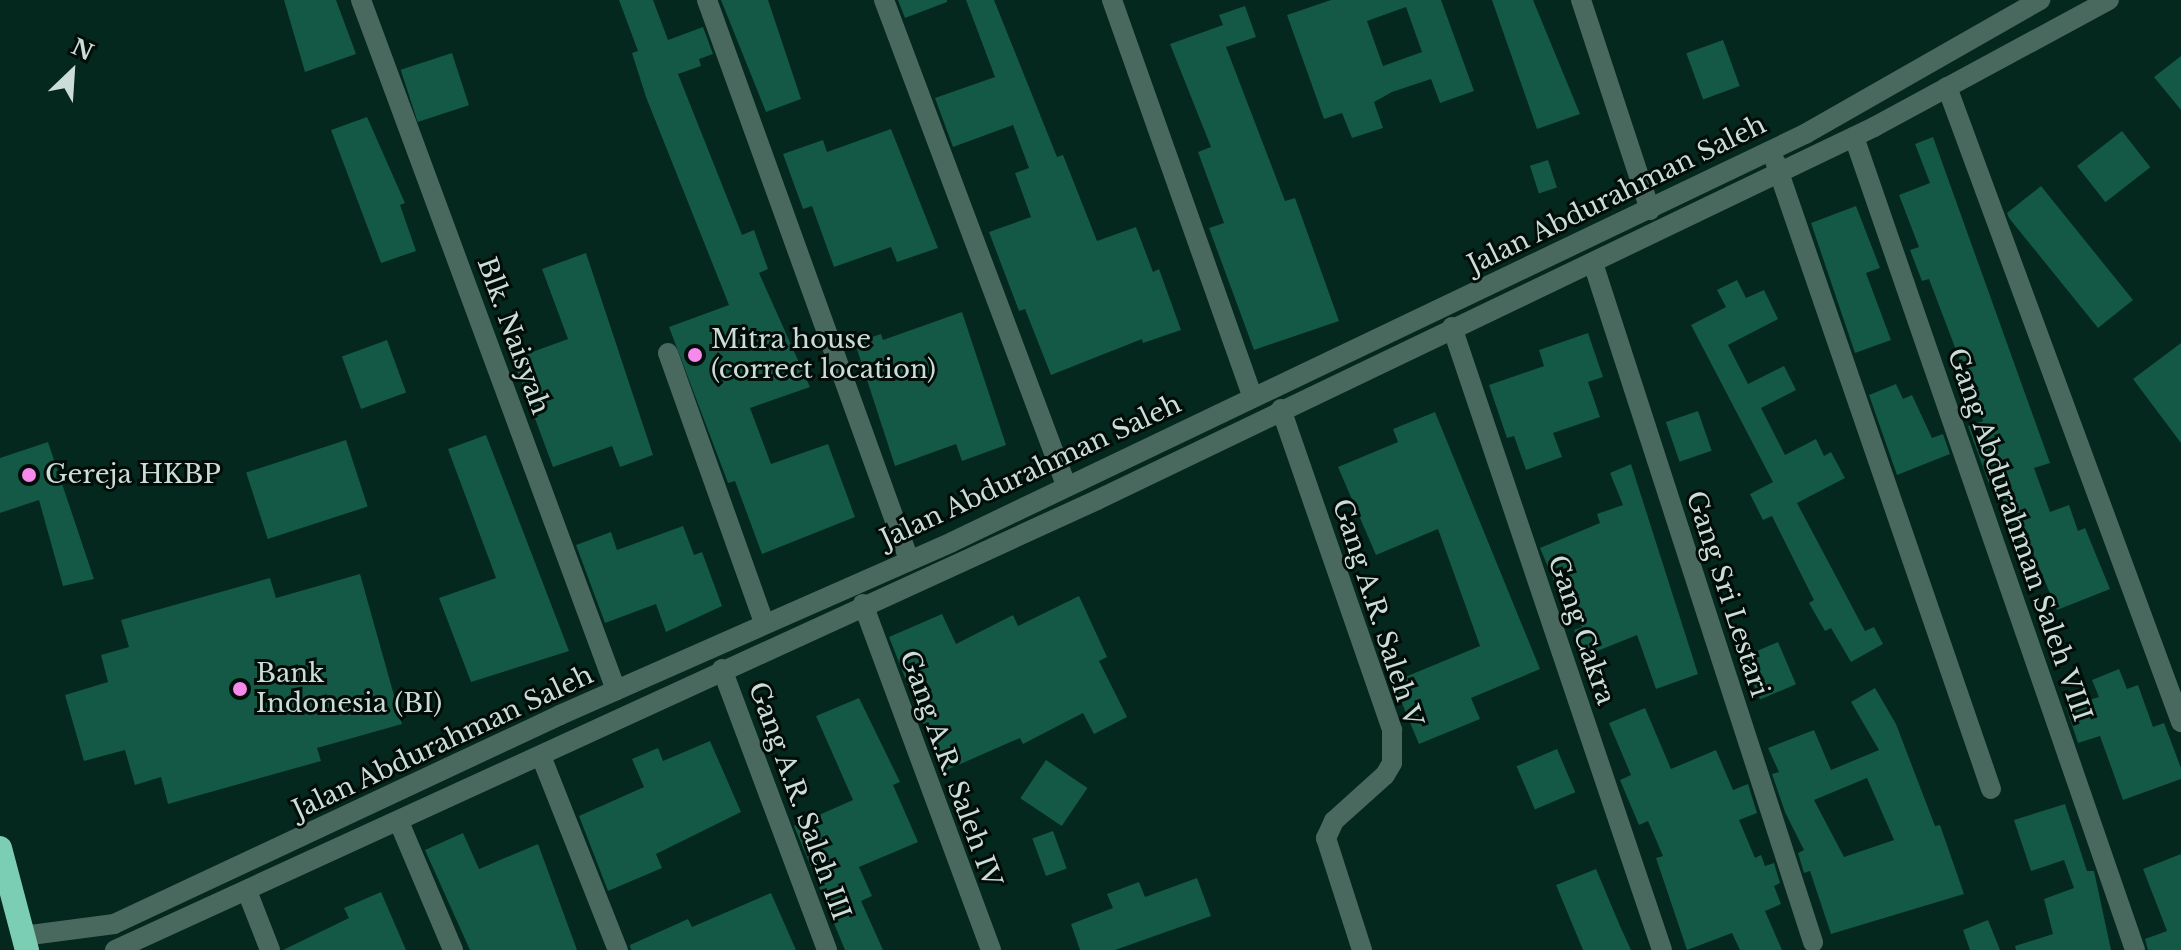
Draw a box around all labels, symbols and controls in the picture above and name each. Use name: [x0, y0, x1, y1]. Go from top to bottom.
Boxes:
north arrow: [32, 32, 112, 112]
text: N: [67, 33, 97, 66]
street label: Jalan Abdurahman Saleh: [1462, 109, 1772, 281]
street label: Blk. Naisyah: [470, 253, 556, 419]
place label: Mitra house (correct location): [711, 324, 936, 386]
street label: Gang Abdurahman Saleh VIII: [1940, 343, 2098, 727]
marker: Mitra house (correct location): [686, 346, 704, 364]
street label: Jalan Abdurahman Saleh: [875, 388, 1187, 556]
place label: Gereja HKBP: [45, 459, 221, 491]
marker: Gereja HKBP: [20, 466, 38, 484]
street label: Gang Sri Lestari: [1679, 487, 1775, 701]
street label: Gang A.R. Saleh V: [1325, 494, 1429, 732]
street label: Gang Cakra: [1541, 551, 1621, 709]
street label: Gang A.R. Saleh IV: [892, 646, 1008, 892]
place label: Bank Indonesia (BI): [256, 658, 442, 720]
street label: Jalan Abdurahman Saleh: [287, 659, 599, 827]
street label: Gang A.R. Saleh III: [741, 677, 857, 925]
marker: Bank Indonesia (BI): [231, 680, 249, 698]

